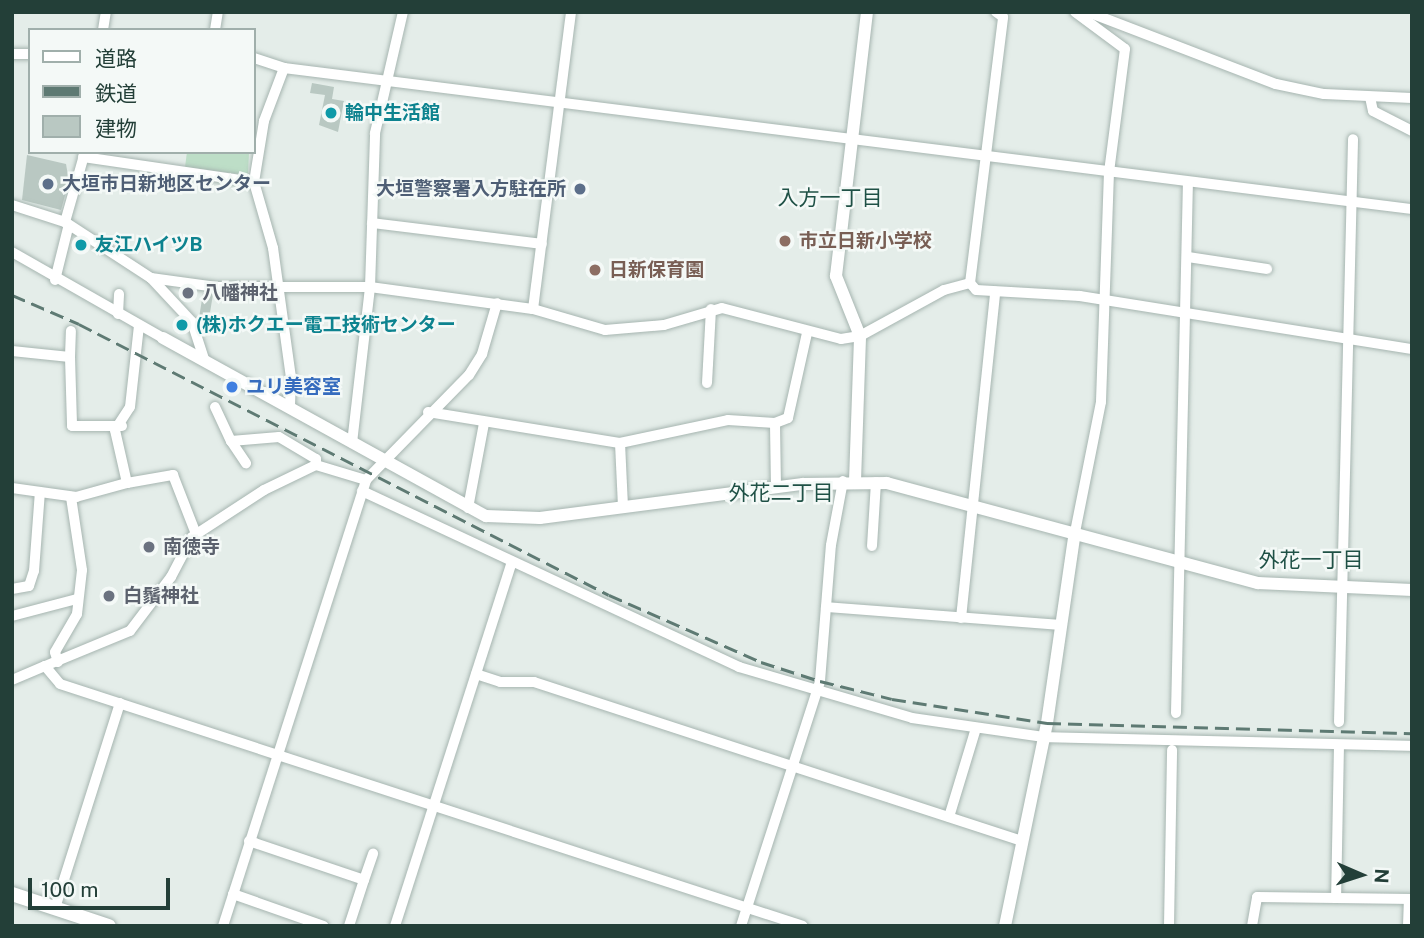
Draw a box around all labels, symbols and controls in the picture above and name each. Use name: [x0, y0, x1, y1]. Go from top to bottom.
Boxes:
legend: [28, 28, 256, 154]
text: 道路: [95, 46, 137, 71]
text: 鉄道: [95, 81, 137, 106]
place label: 輪中生活館: [345, 102, 440, 124]
marker: 輪中生活館: [323, 105, 339, 121]
text: 建物: [95, 116, 137, 141]
place label: 大垣市日新地区センター: [62, 173, 271, 195]
marker: 大垣市日新地区センター: [40, 176, 56, 192]
place label: 大垣警察署入方駐在所: [376, 178, 566, 200]
marker: 大垣警察署入方駐在所: [572, 181, 588, 197]
district label: 入方一丁目: [778, 185, 882, 211]
place label: 市立日新小学校: [799, 230, 932, 252]
marker: 市立日新小学校: [777, 233, 793, 249]
place label: 友江ハイツB: [95, 234, 203, 256]
marker: 友江ハイツB: [73, 237, 89, 253]
place label: 日新保育園: [609, 259, 704, 281]
marker: 日新保育園: [587, 262, 603, 278]
place label: 八幡神社: [202, 282, 278, 304]
marker: 八幡神社: [180, 285, 196, 301]
place label: (株)ホクエー電工技術センター: [196, 314, 456, 336]
marker: (株)ホクエー電工技術センター: [174, 317, 190, 333]
place label: ユリ美容室: [246, 376, 341, 398]
marker: ユリ美容室: [224, 379, 240, 395]
district label: 外花二丁目: [729, 480, 833, 506]
place label: 南徳寺: [163, 536, 220, 558]
marker: 南徳寺: [141, 539, 157, 555]
district label: 外花一丁目: [1259, 547, 1363, 573]
place label: 白鬚神社: [123, 585, 199, 607]
marker: 白鬚神社: [101, 588, 117, 604]
north arrow: [1326, 840, 1396, 910]
scale bar: [32, 864, 173, 908]
text: N: [1371, 868, 1393, 884]
text: 100 m: [41, 877, 98, 902]

